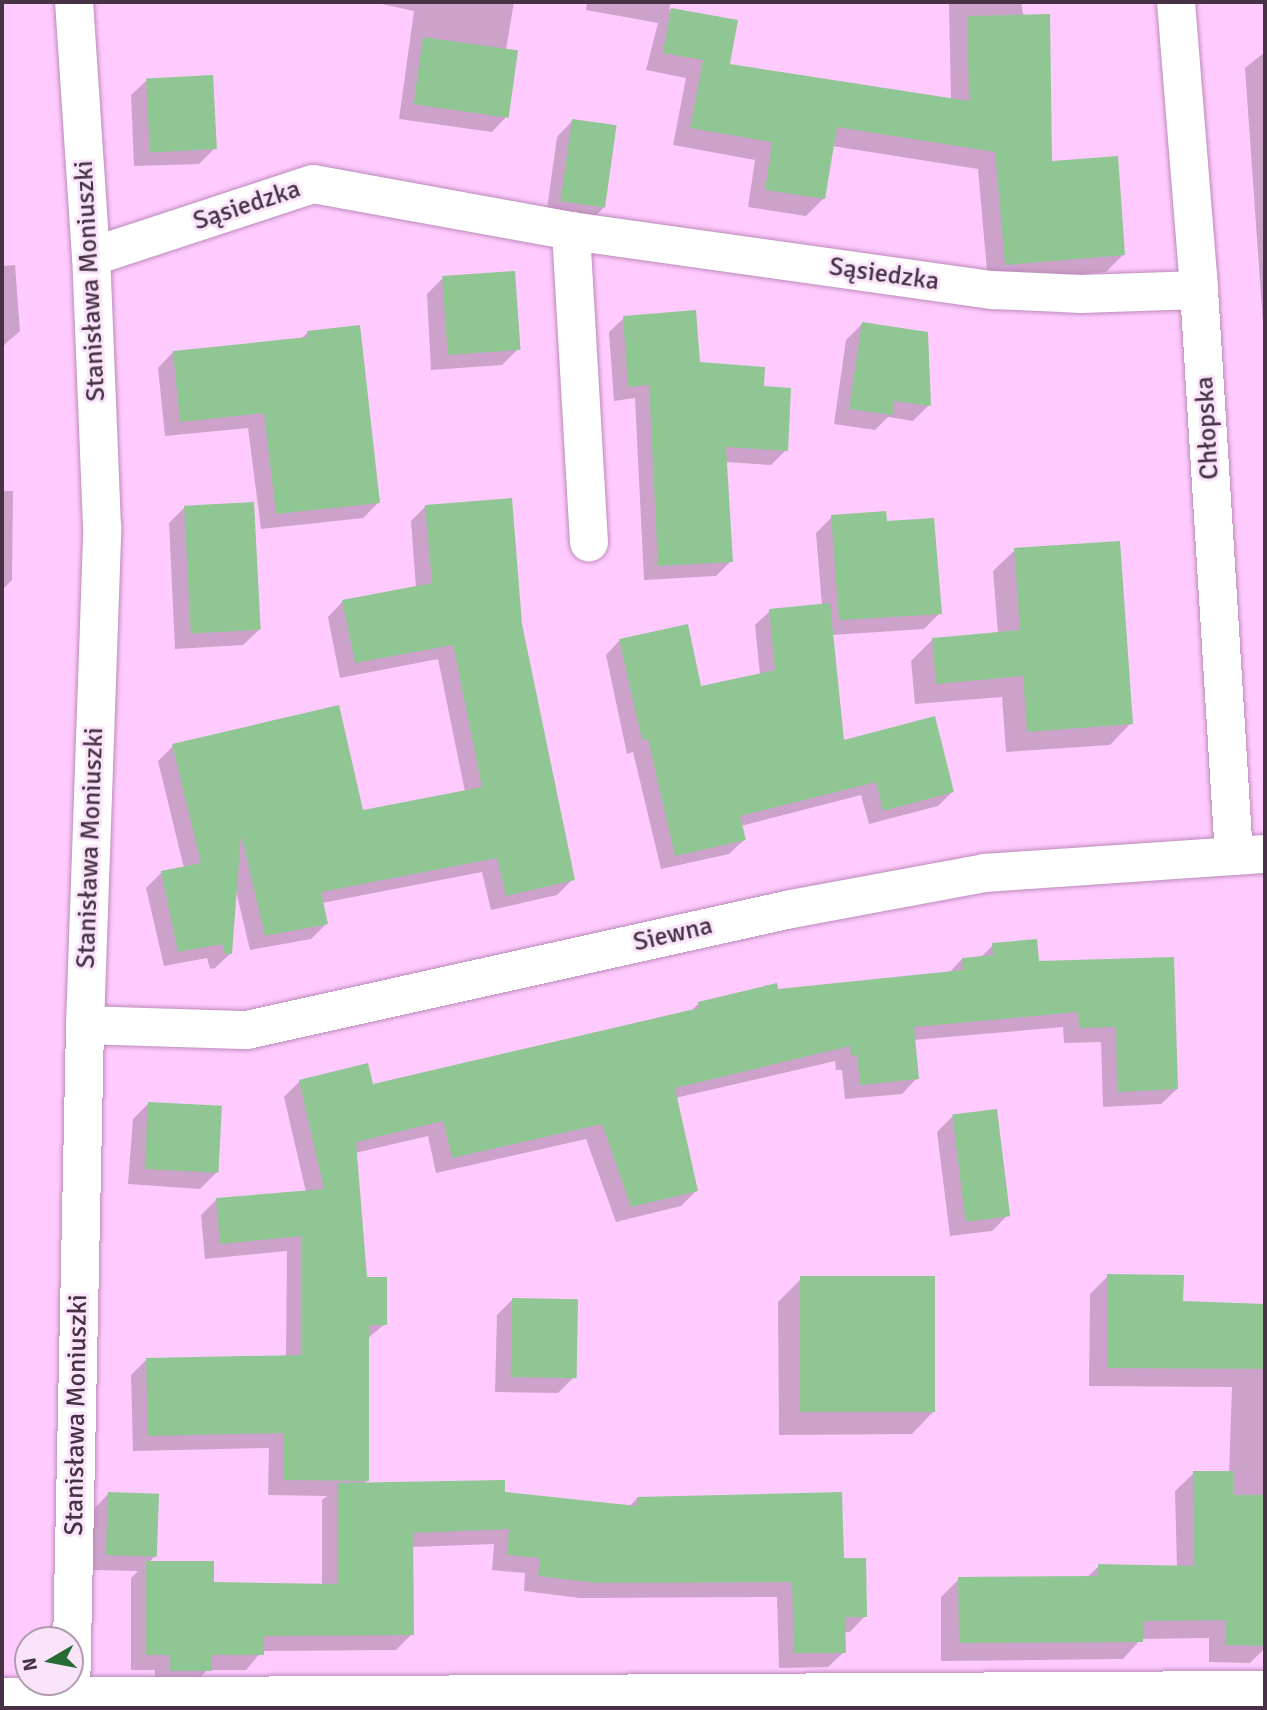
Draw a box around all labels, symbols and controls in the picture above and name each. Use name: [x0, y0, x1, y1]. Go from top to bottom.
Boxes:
street label: Stanisława Moniuszki: [69, 160, 113, 402]
street label: Sąsiedzka: [189, 174, 305, 238]
street label: Sąsiedzka: [827, 252, 941, 298]
street label: Chłopska: [1190, 376, 1226, 480]
street label: Stanisława Moniuszki: [71, 727, 111, 969]
street label: Siewna: [630, 911, 716, 959]
street label: Stanisława Moniuszki: [59, 1294, 95, 1536]
north arrow: [14, 1626, 84, 1696]
text: N: [17, 1656, 43, 1673]

